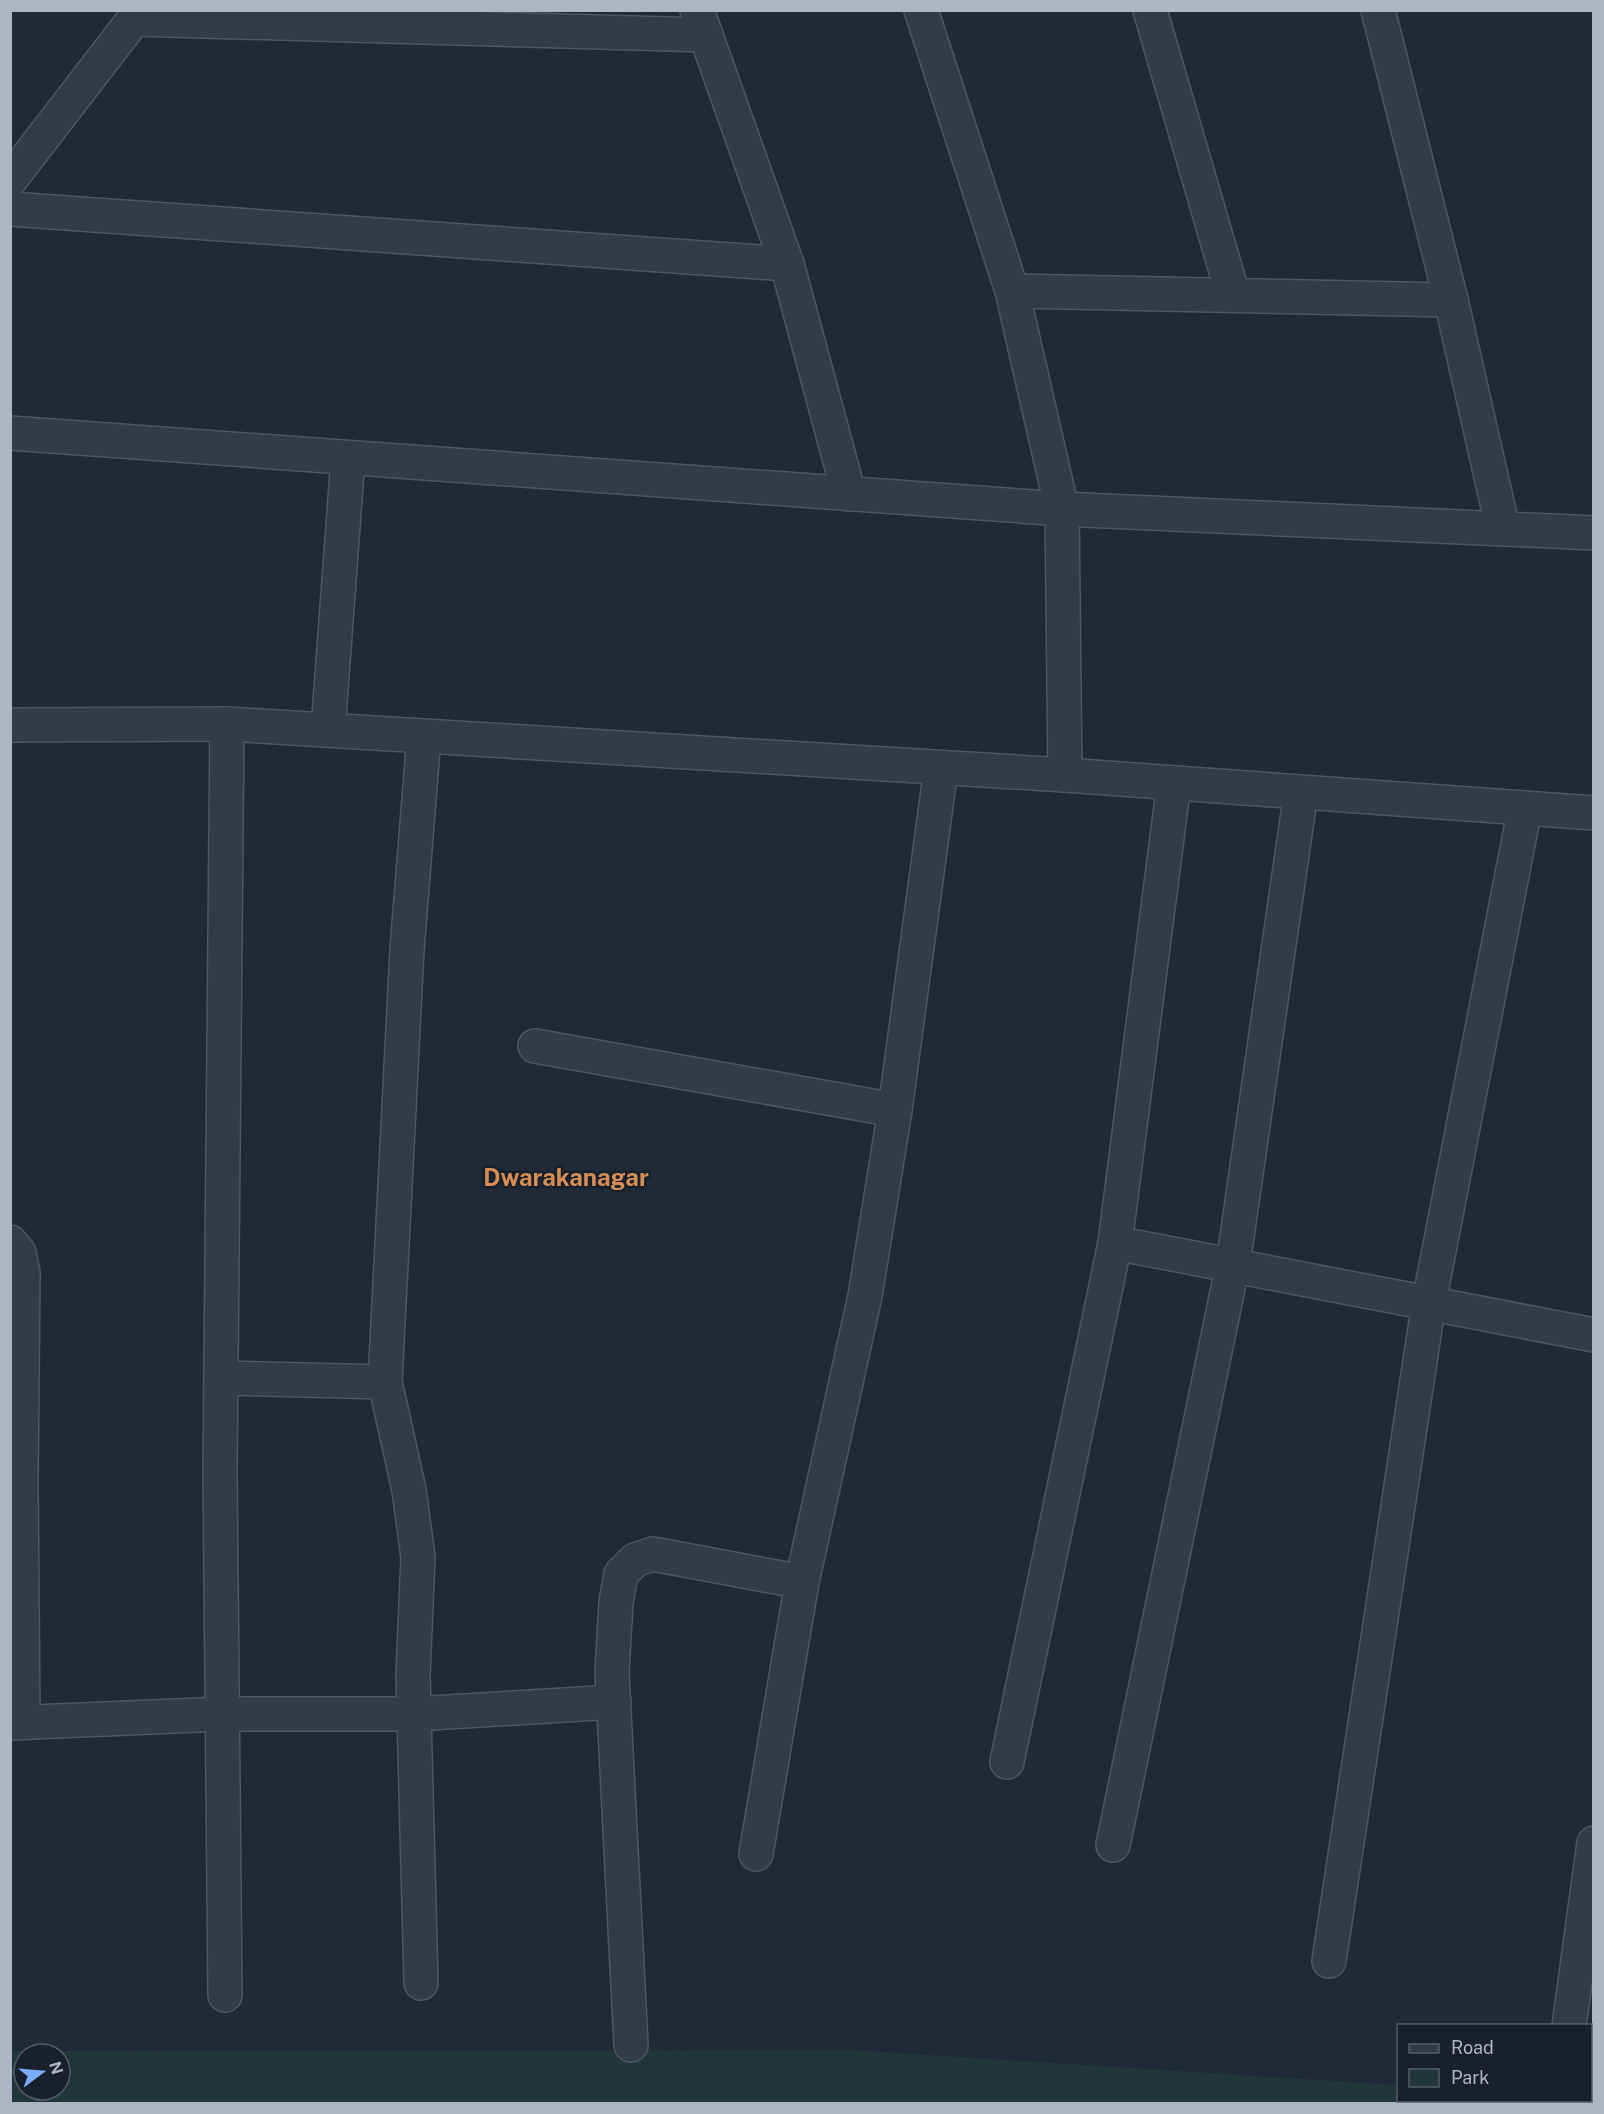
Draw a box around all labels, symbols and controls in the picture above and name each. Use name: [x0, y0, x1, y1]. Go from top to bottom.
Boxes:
district label: Dwarakanagar: [483, 1163, 649, 1191]
legend: [1397, 2024, 1592, 2102]
text: Road: [1451, 2037, 1494, 2058]
north arrow: [12, 2042, 72, 2102]
text: N: [45, 2059, 67, 2077]
text: Park: [1451, 2067, 1489, 2088]

